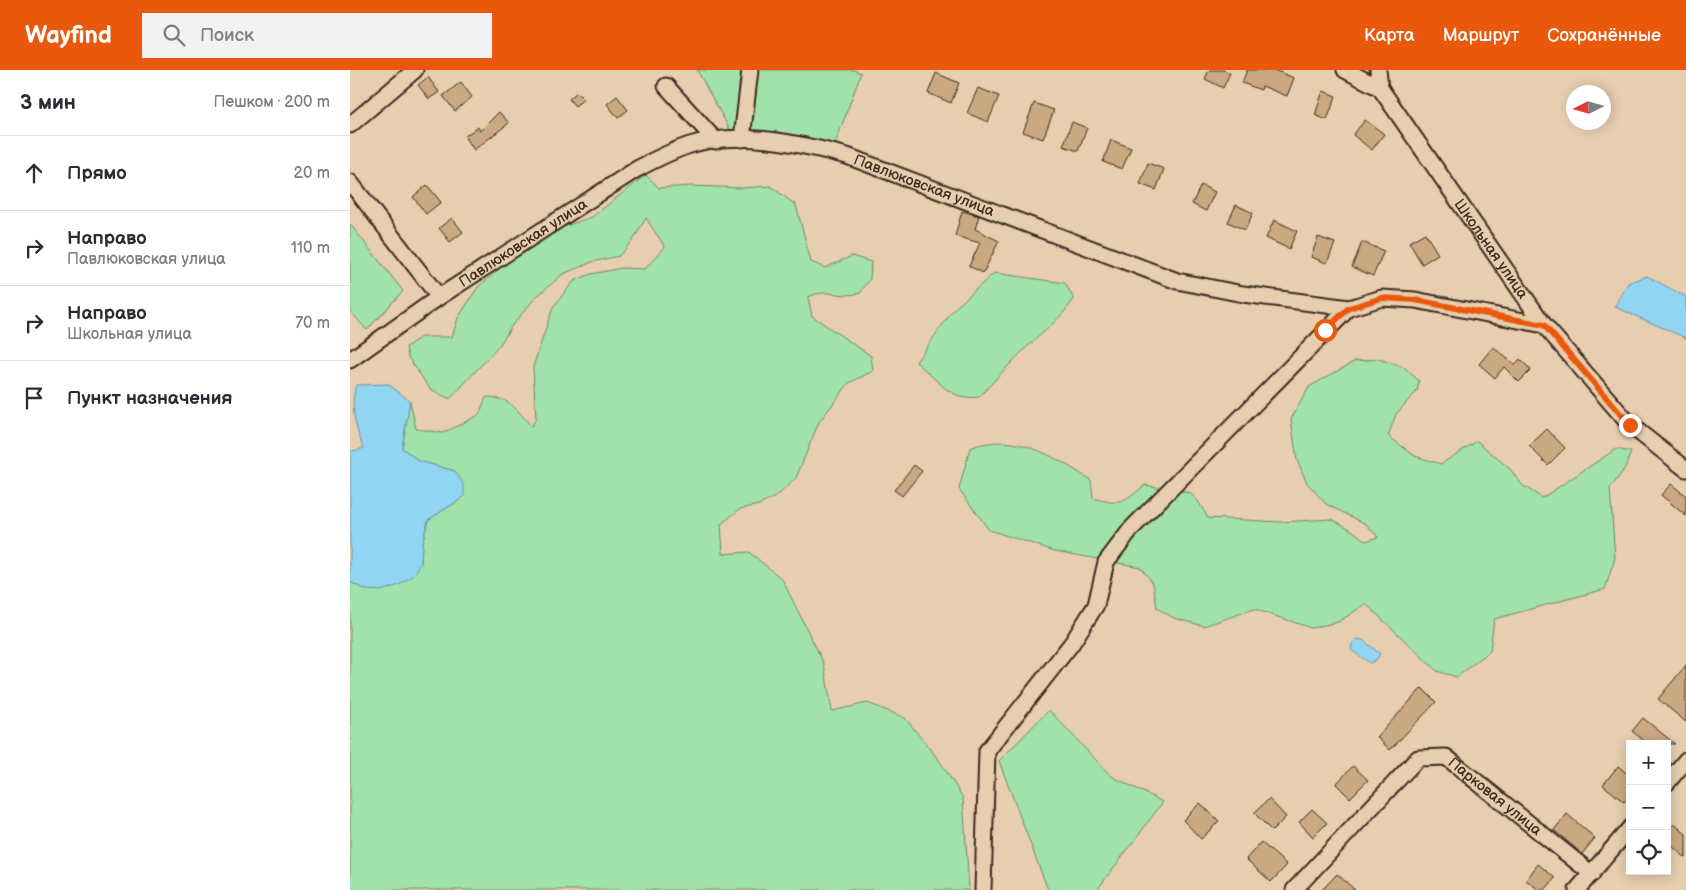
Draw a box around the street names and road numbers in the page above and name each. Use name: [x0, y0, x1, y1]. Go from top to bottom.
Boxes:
street label: Павлюковская улица: [851, 150, 997, 221]
street label: Павлюковская улица: [455, 194, 591, 291]
street label: Школьная улица: [1450, 195, 1533, 303]
street label: Парковая улица: [1444, 753, 1546, 840]

